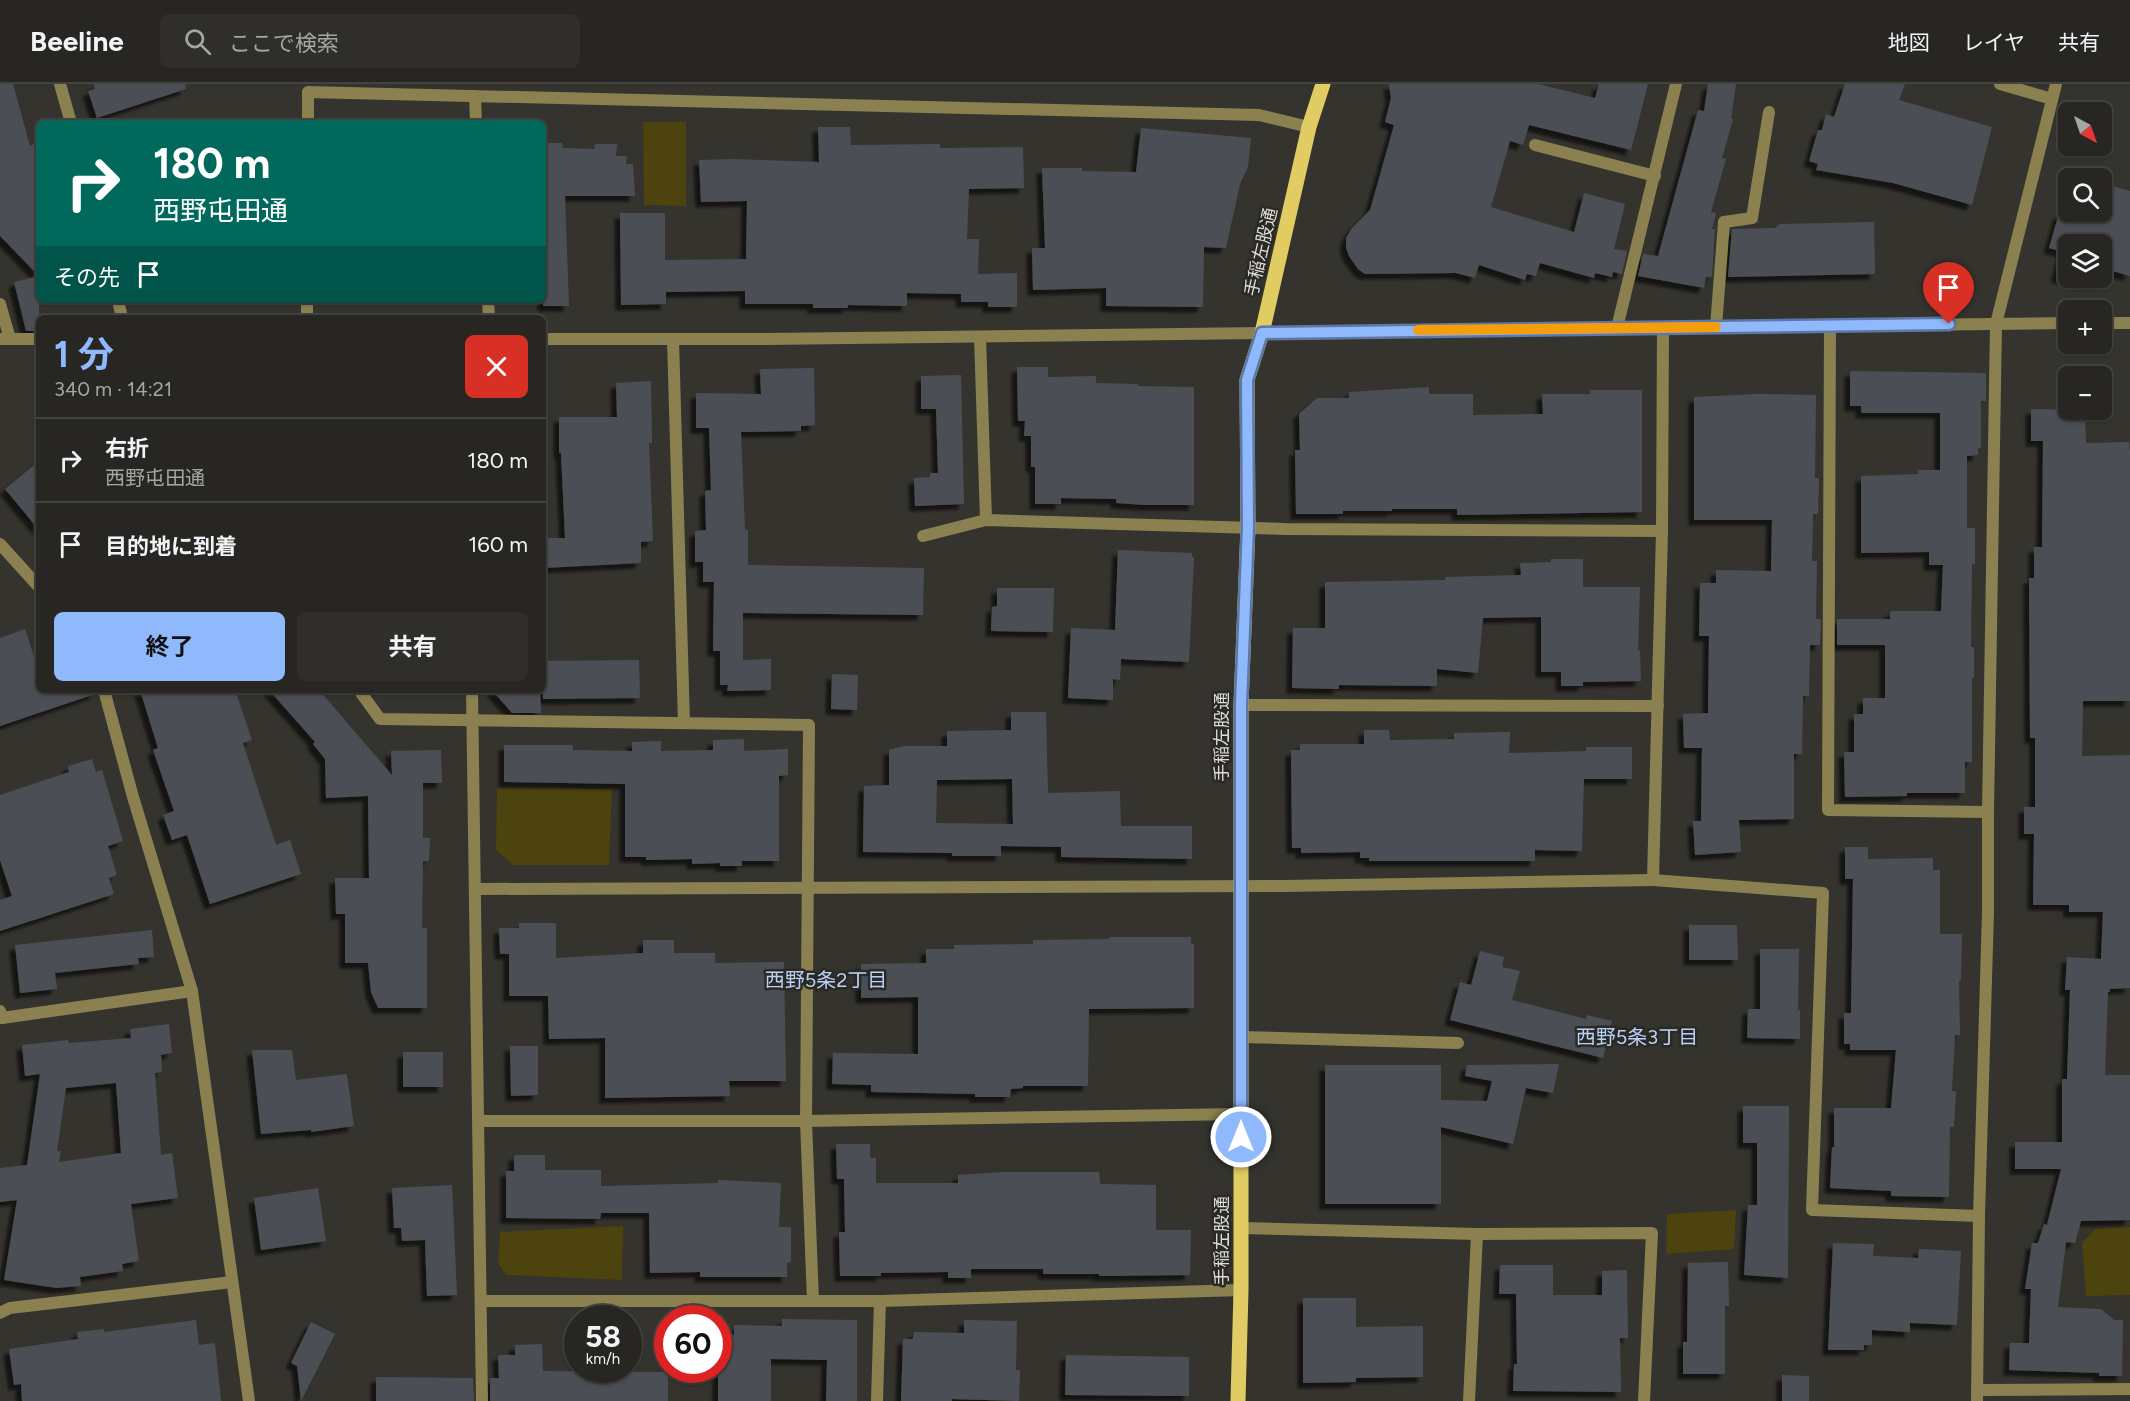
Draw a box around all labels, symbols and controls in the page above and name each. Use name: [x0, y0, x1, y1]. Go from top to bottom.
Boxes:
search box: [160, 14, 580, 68]
text: Beeline: [30, 24, 124, 58]
icon: search: [181, 25, 214, 58]
text: ここで検索: [229, 30, 339, 57]
text: 地図: [1888, 30, 1930, 55]
text: レイヤ: [1963, 30, 2025, 55]
text: 共有: [2058, 30, 2100, 55]
north arrow: [2058, 102, 2112, 156]
map controls: [2058, 102, 2112, 420]
text: 180 m: [153, 138, 270, 189]
icon: right: [54, 144, 132, 222]
button: search: [2058, 168, 2112, 222]
text: 西野屯田通: [153, 194, 288, 227]
street label: 手稲左股通: [1240, 206, 1282, 298]
button: layers: [2058, 234, 2112, 288]
icon: arrive: [132, 258, 165, 291]
pin: [1923, 262, 1974, 324]
text: その先: [54, 264, 120, 291]
icon: arrive: [1932, 271, 1965, 304]
button: +: [2058, 300, 2112, 354]
text: 1 分: [54, 333, 114, 376]
button: close: [465, 335, 528, 398]
button: −: [2058, 366, 2112, 420]
text: 340 m · 14:21: [54, 377, 172, 401]
text: 右折: [105, 435, 149, 462]
icon: right: [54, 444, 87, 477]
text: 180 m: [467, 447, 528, 474]
text: 西野屯田通: [105, 466, 205, 490]
icon: arrive: [54, 528, 87, 561]
text: 160 m: [468, 531, 528, 558]
text: 目的地に到着: [105, 533, 237, 560]
button: 終了: [54, 612, 285, 681]
button: 共有: [297, 612, 528, 681]
street label: 手稲左股通: [1211, 692, 1233, 782]
district label: 西野5条2丁目: [765, 968, 887, 992]
district label: 西野5条3丁目: [1576, 1025, 1698, 1049]
position arrow: [1209, 1105, 1273, 1169]
street label: 手稲左股通: [1211, 1196, 1233, 1286]
speed limit sign: 60: [654, 1305, 732, 1383]
text: 58: [585, 1318, 621, 1355]
text: km/h: [586, 1350, 620, 1368]

